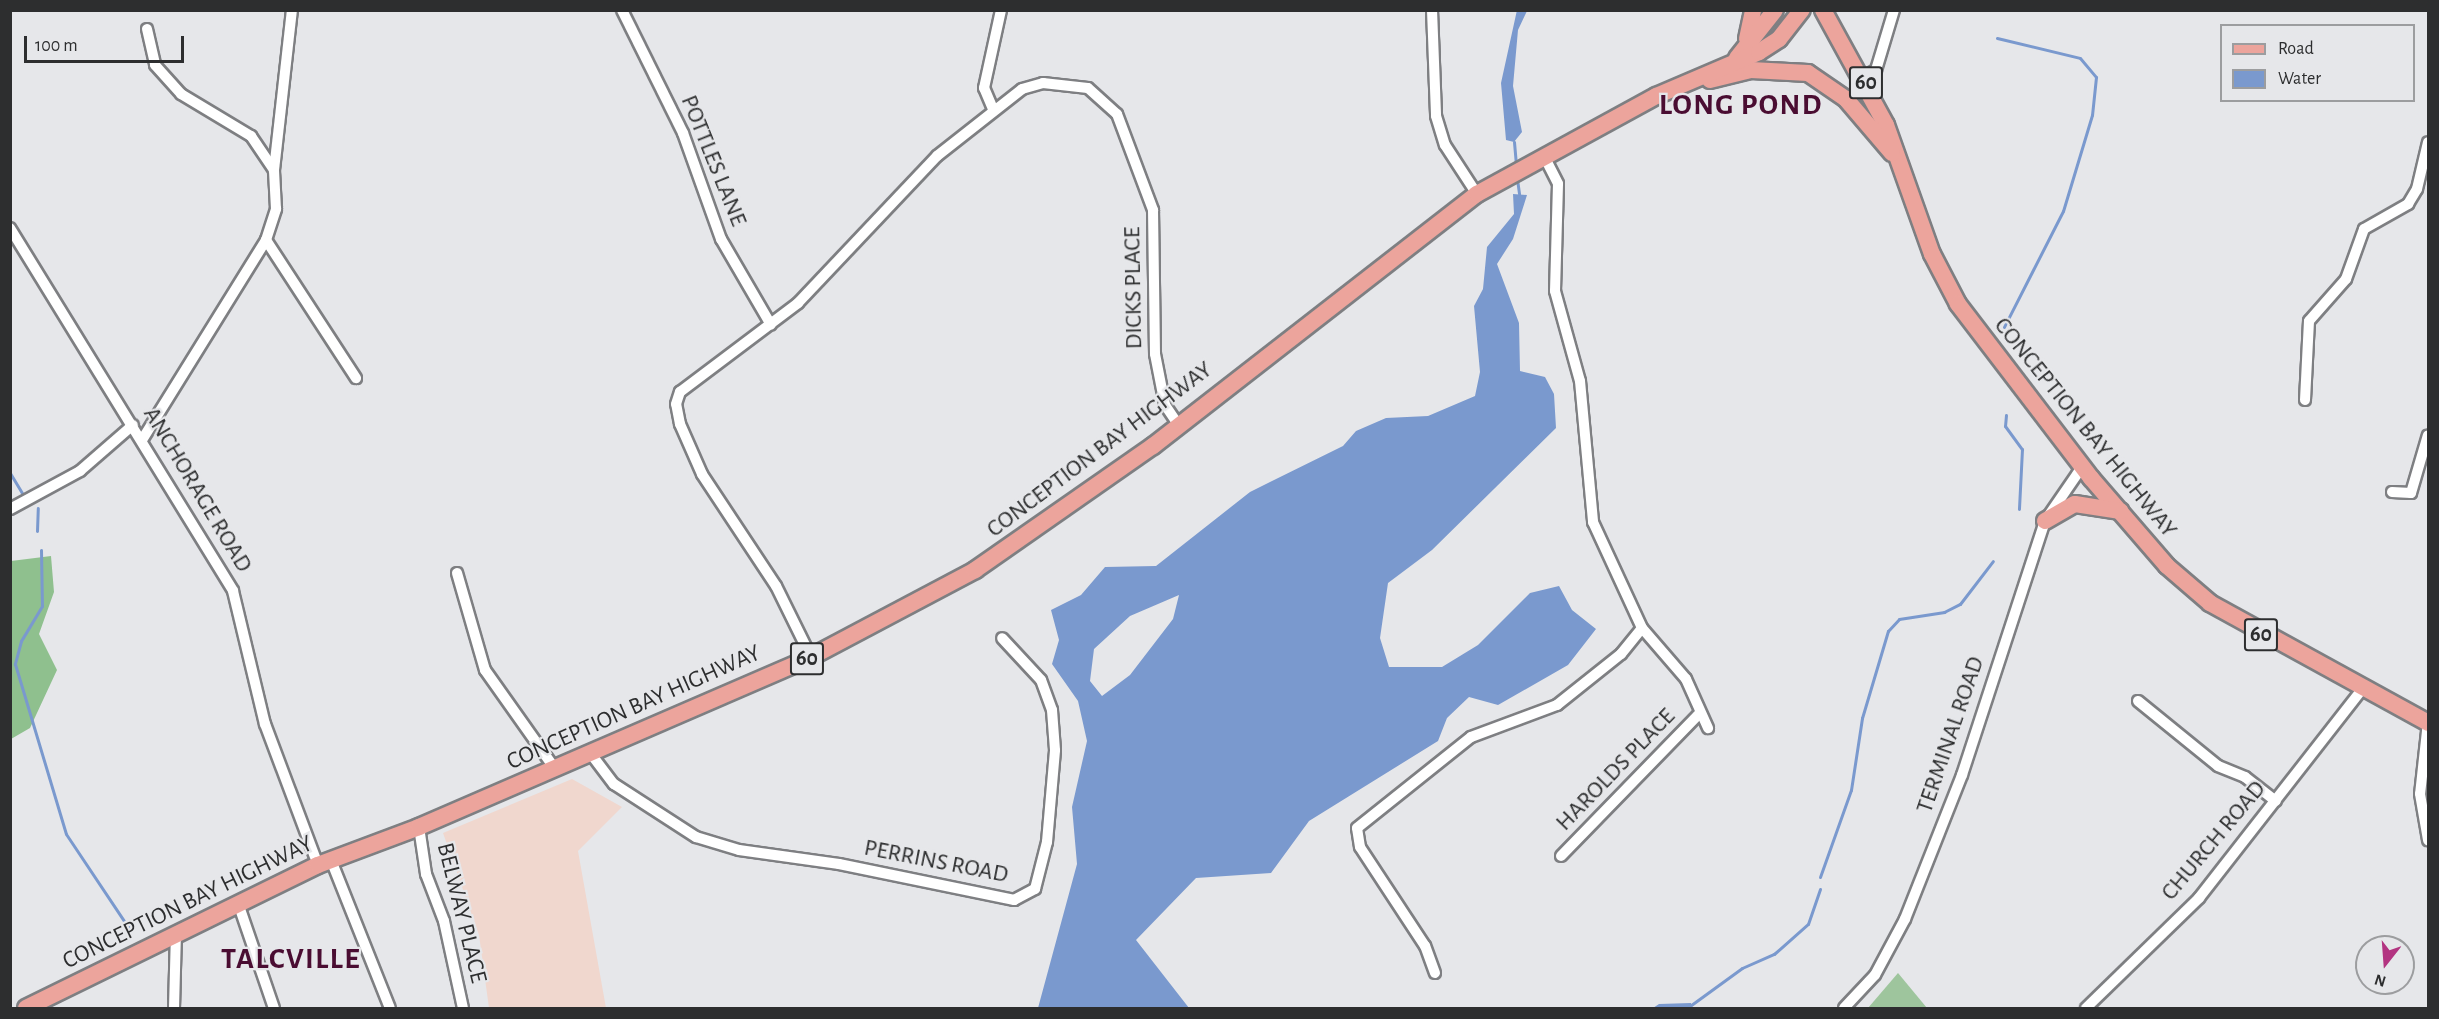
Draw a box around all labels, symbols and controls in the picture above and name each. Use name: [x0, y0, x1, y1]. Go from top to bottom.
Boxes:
scale bar: [27, 24, 188, 62]
legend: [2220, 24, 2415, 102]
text: 100 m: [35, 37, 78, 55]
text: Road: [2278, 40, 2314, 58]
road number: 60: [1848, 64, 1884, 102]
text: Water: [2278, 70, 2321, 88]
district label: LONG POND: [1659, 87, 1823, 123]
street label: POTTLES LANE: [674, 91, 752, 231]
street label: DICKS PLACE: [1119, 227, 1149, 349]
street label: CONCEPTION BAY HIGHWAY: [1987, 312, 2183, 544]
street label: CONCEPTION BAY HIGHWAY: [982, 356, 1218, 544]
street label: ANCHORAGE ROAD: [136, 402, 258, 578]
road number: 60: [2243, 616, 2279, 654]
street label: CONCEPTION BAY HIGHWAY: [503, 639, 765, 777]
road number: 60: [789, 640, 825, 678]
street label: TERMINAL ROAD: [1911, 653, 1991, 817]
street label: HAROLDS PLACE: [1550, 703, 1682, 837]
street label: CHURCH ROAD: [2156, 775, 2272, 907]
street label: CONCEPTION BAY HIGHWAY: [58, 830, 318, 976]
street label: PERRINS ROAD: [862, 834, 1010, 890]
street label: BELWAY PLACE: [430, 840, 492, 986]
north arrow: [2355, 935, 2415, 995]
district label: TALCVILLE: [221, 941, 361, 977]
text: N: [2373, 971, 2388, 990]

